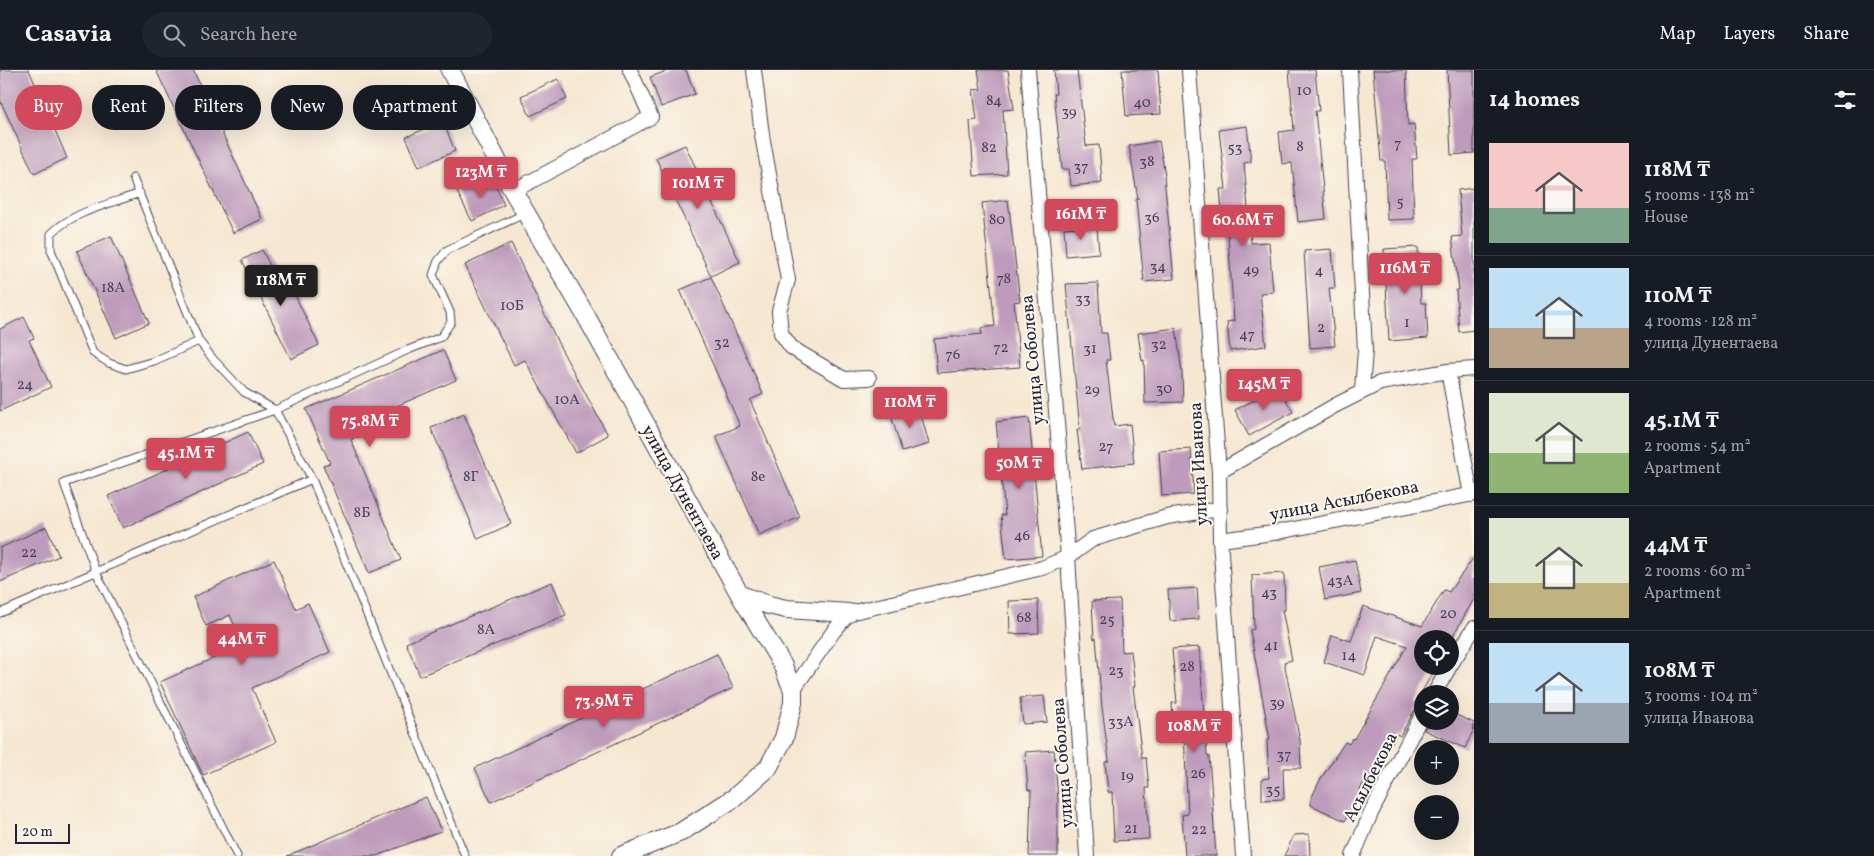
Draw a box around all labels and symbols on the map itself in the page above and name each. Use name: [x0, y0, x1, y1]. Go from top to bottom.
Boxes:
house number: 10: [1297, 81, 1311, 102]
house number: 84: [986, 91, 1002, 112]
house number: 40: [1133, 93, 1151, 114]
house number: 39: [1061, 102, 1077, 123]
house number: 7: [1394, 134, 1402, 155]
house number: 8: [1296, 137, 1304, 158]
house number: 82: [981, 138, 997, 159]
house number: 53: [1228, 138, 1242, 159]
house number: 38: [1139, 152, 1155, 173]
pin: 123M ₸: [440, 156, 522, 199]
house number: 37: [1074, 157, 1088, 178]
pin: 101M ₸: [657, 168, 739, 210]
house number: 5: [1396, 192, 1404, 213]
pin: 161M ₸: [1040, 198, 1122, 241]
pin: 60.6M ₸: [1197, 204, 1289, 247]
house number: 36: [1144, 208, 1160, 229]
house number: 80: [989, 210, 1005, 231]
pin: 116M ₸: [1364, 252, 1446, 295]
house number: 34: [1150, 257, 1166, 278]
house number: 49: [1243, 260, 1259, 281]
house number: 4: [1315, 261, 1324, 282]
pin: 118M ₸: [240, 264, 322, 307]
house number: 78: [997, 269, 1011, 290]
house number: 18А: [101, 278, 125, 299]
house number: 33: [1075, 289, 1091, 310]
street label: улица Соболева: [1015, 294, 1052, 426]
house number: 10Б: [500, 296, 524, 317]
house number: 1: [1404, 313, 1410, 334]
house number: 2: [1317, 318, 1325, 339]
house number: 47: [1239, 325, 1255, 346]
house number: 32: [714, 333, 730, 354]
house number: 32: [1151, 335, 1167, 356]
house number: 72: [993, 338, 1009, 359]
house number: 31: [1083, 339, 1097, 360]
house number: 76: [946, 345, 960, 366]
pin: 145M ₸: [1223, 368, 1305, 411]
house number: 24: [17, 375, 33, 396]
house number: 30: [1156, 379, 1172, 400]
house number: 29: [1084, 380, 1100, 401]
pin: 110M ₸: [869, 386, 951, 429]
house number: 10А: [554, 390, 580, 411]
street label: улица Иванова: [1184, 401, 1215, 526]
pin: 75.8M ₸: [324, 406, 416, 448]
street label: улица Дунентаева: [634, 421, 729, 565]
house number: 27: [1099, 437, 1113, 458]
pin: 45.1M ₸: [140, 438, 232, 480]
pin: 50M ₸: [984, 448, 1054, 490]
house number: 8Г: [463, 467, 479, 488]
house number: 8е: [751, 467, 765, 488]
street label: улица Асылбекова: [1267, 475, 1421, 528]
house number: 8Б: [354, 503, 370, 524]
house number: 46: [1014, 526, 1030, 547]
house number: 22: [21, 543, 37, 564]
house number: 43А: [1327, 571, 1354, 592]
house number: 43: [1261, 583, 1277, 604]
house number: 20: [1440, 604, 1456, 625]
house number: 68: [1016, 608, 1032, 629]
house number: 25: [1099, 610, 1115, 631]
house number: 8А: [477, 620, 496, 641]
pin: 44M ₸: [207, 624, 277, 666]
house number: 41: [1264, 636, 1278, 657]
house number: 14: [1342, 646, 1356, 667]
house number: 28: [1179, 657, 1195, 678]
house number: 23: [1108, 661, 1124, 682]
pin: 73.9M ₸: [558, 686, 650, 728]
house number: 39: [1269, 693, 1285, 714]
street label: улица Соболева: [1046, 697, 1081, 829]
pin: 108M ₸: [1153, 710, 1235, 753]
house number: 33А: [1108, 712, 1134, 733]
street label: Асылбекова: [1338, 728, 1405, 827]
house number: 37: [1277, 745, 1291, 766]
house number: 26: [1190, 764, 1206, 785]
house number: 19: [1120, 766, 1134, 787]
house number: 35: [1266, 780, 1280, 801]
house number: 21: [1124, 819, 1138, 840]
house number: 22: [1191, 820, 1207, 841]
scale bar: [15, 821, 70, 844]

